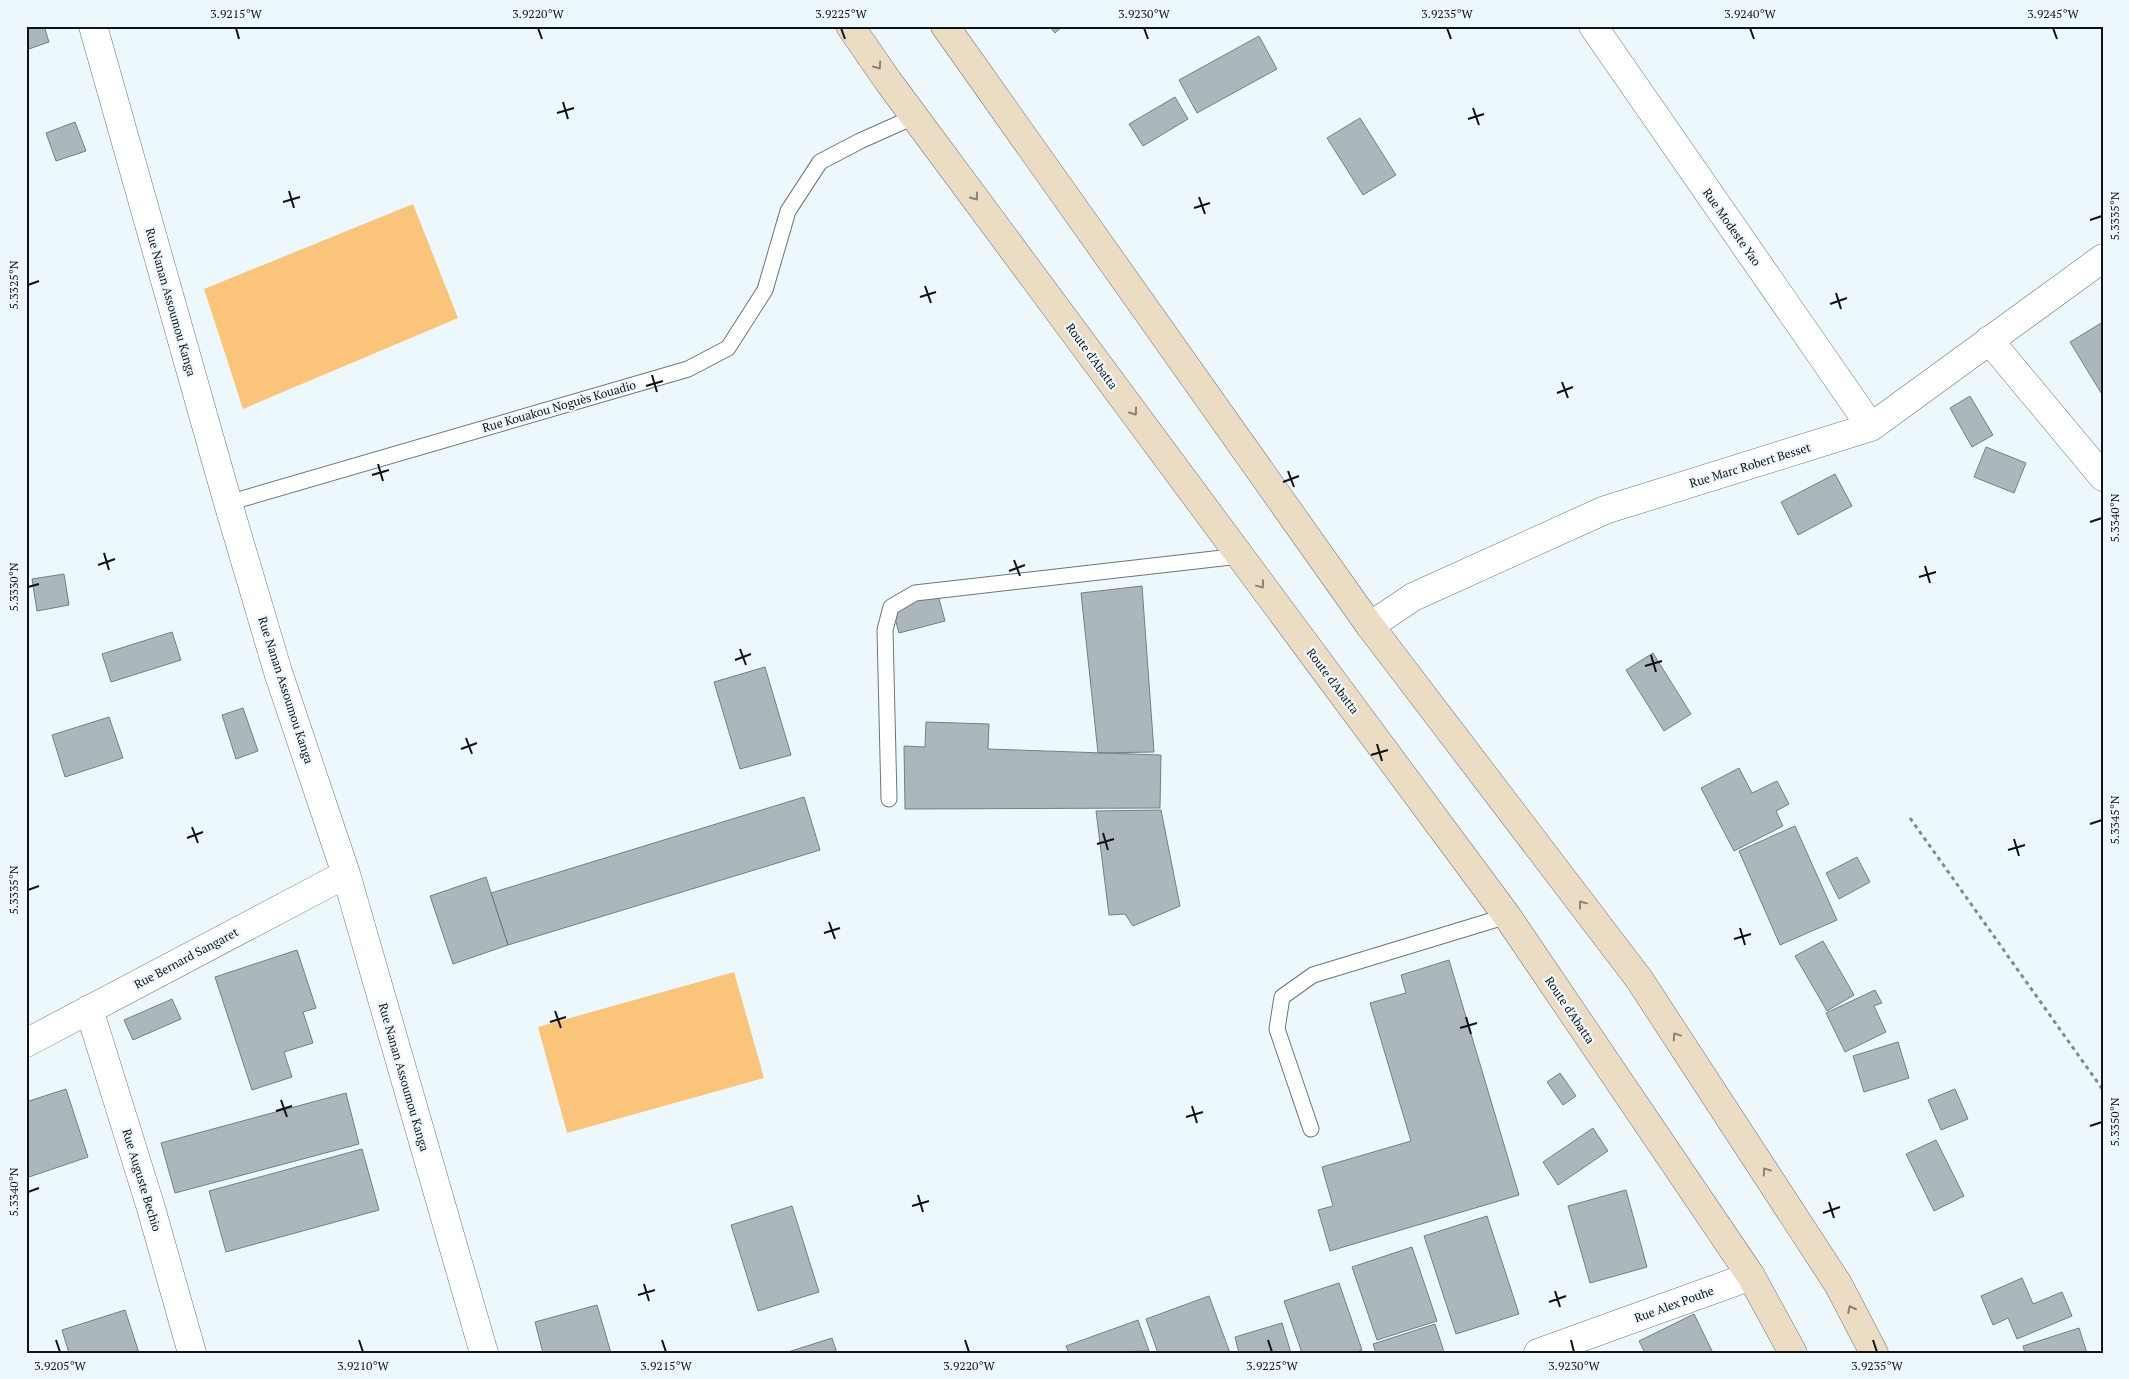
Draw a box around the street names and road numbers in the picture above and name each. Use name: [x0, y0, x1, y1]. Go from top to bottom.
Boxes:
street label: Rue Modeste Yao: [1700, 185, 1765, 269]
street label: Rue Nanan Assoumou Kanga: [143, 226, 199, 378]
street label: Route d'Abatta: [1063, 320, 1121, 392]
street label: Rue Kouakou Noguès Kouadio: [480, 377, 638, 435]
street label: Rue Marc Robert Besset: [1688, 439, 1813, 491]
street label: Rue Nanan Assoumou Kanga: [255, 615, 317, 765]
street label: Route d'Abatta: [1304, 645, 1362, 717]
street label: Rue Bernard Sangaret: [131, 924, 241, 992]
street label: Route d'Abatta: [1542, 974, 1598, 1046]
street label: Rue Nanan Assoumou Kanga: [376, 1001, 432, 1153]
street label: Rue Auguste Bechio: [119, 1127, 165, 1233]
street label: Rue Alex Pouhe: [1632, 1283, 1716, 1325]

